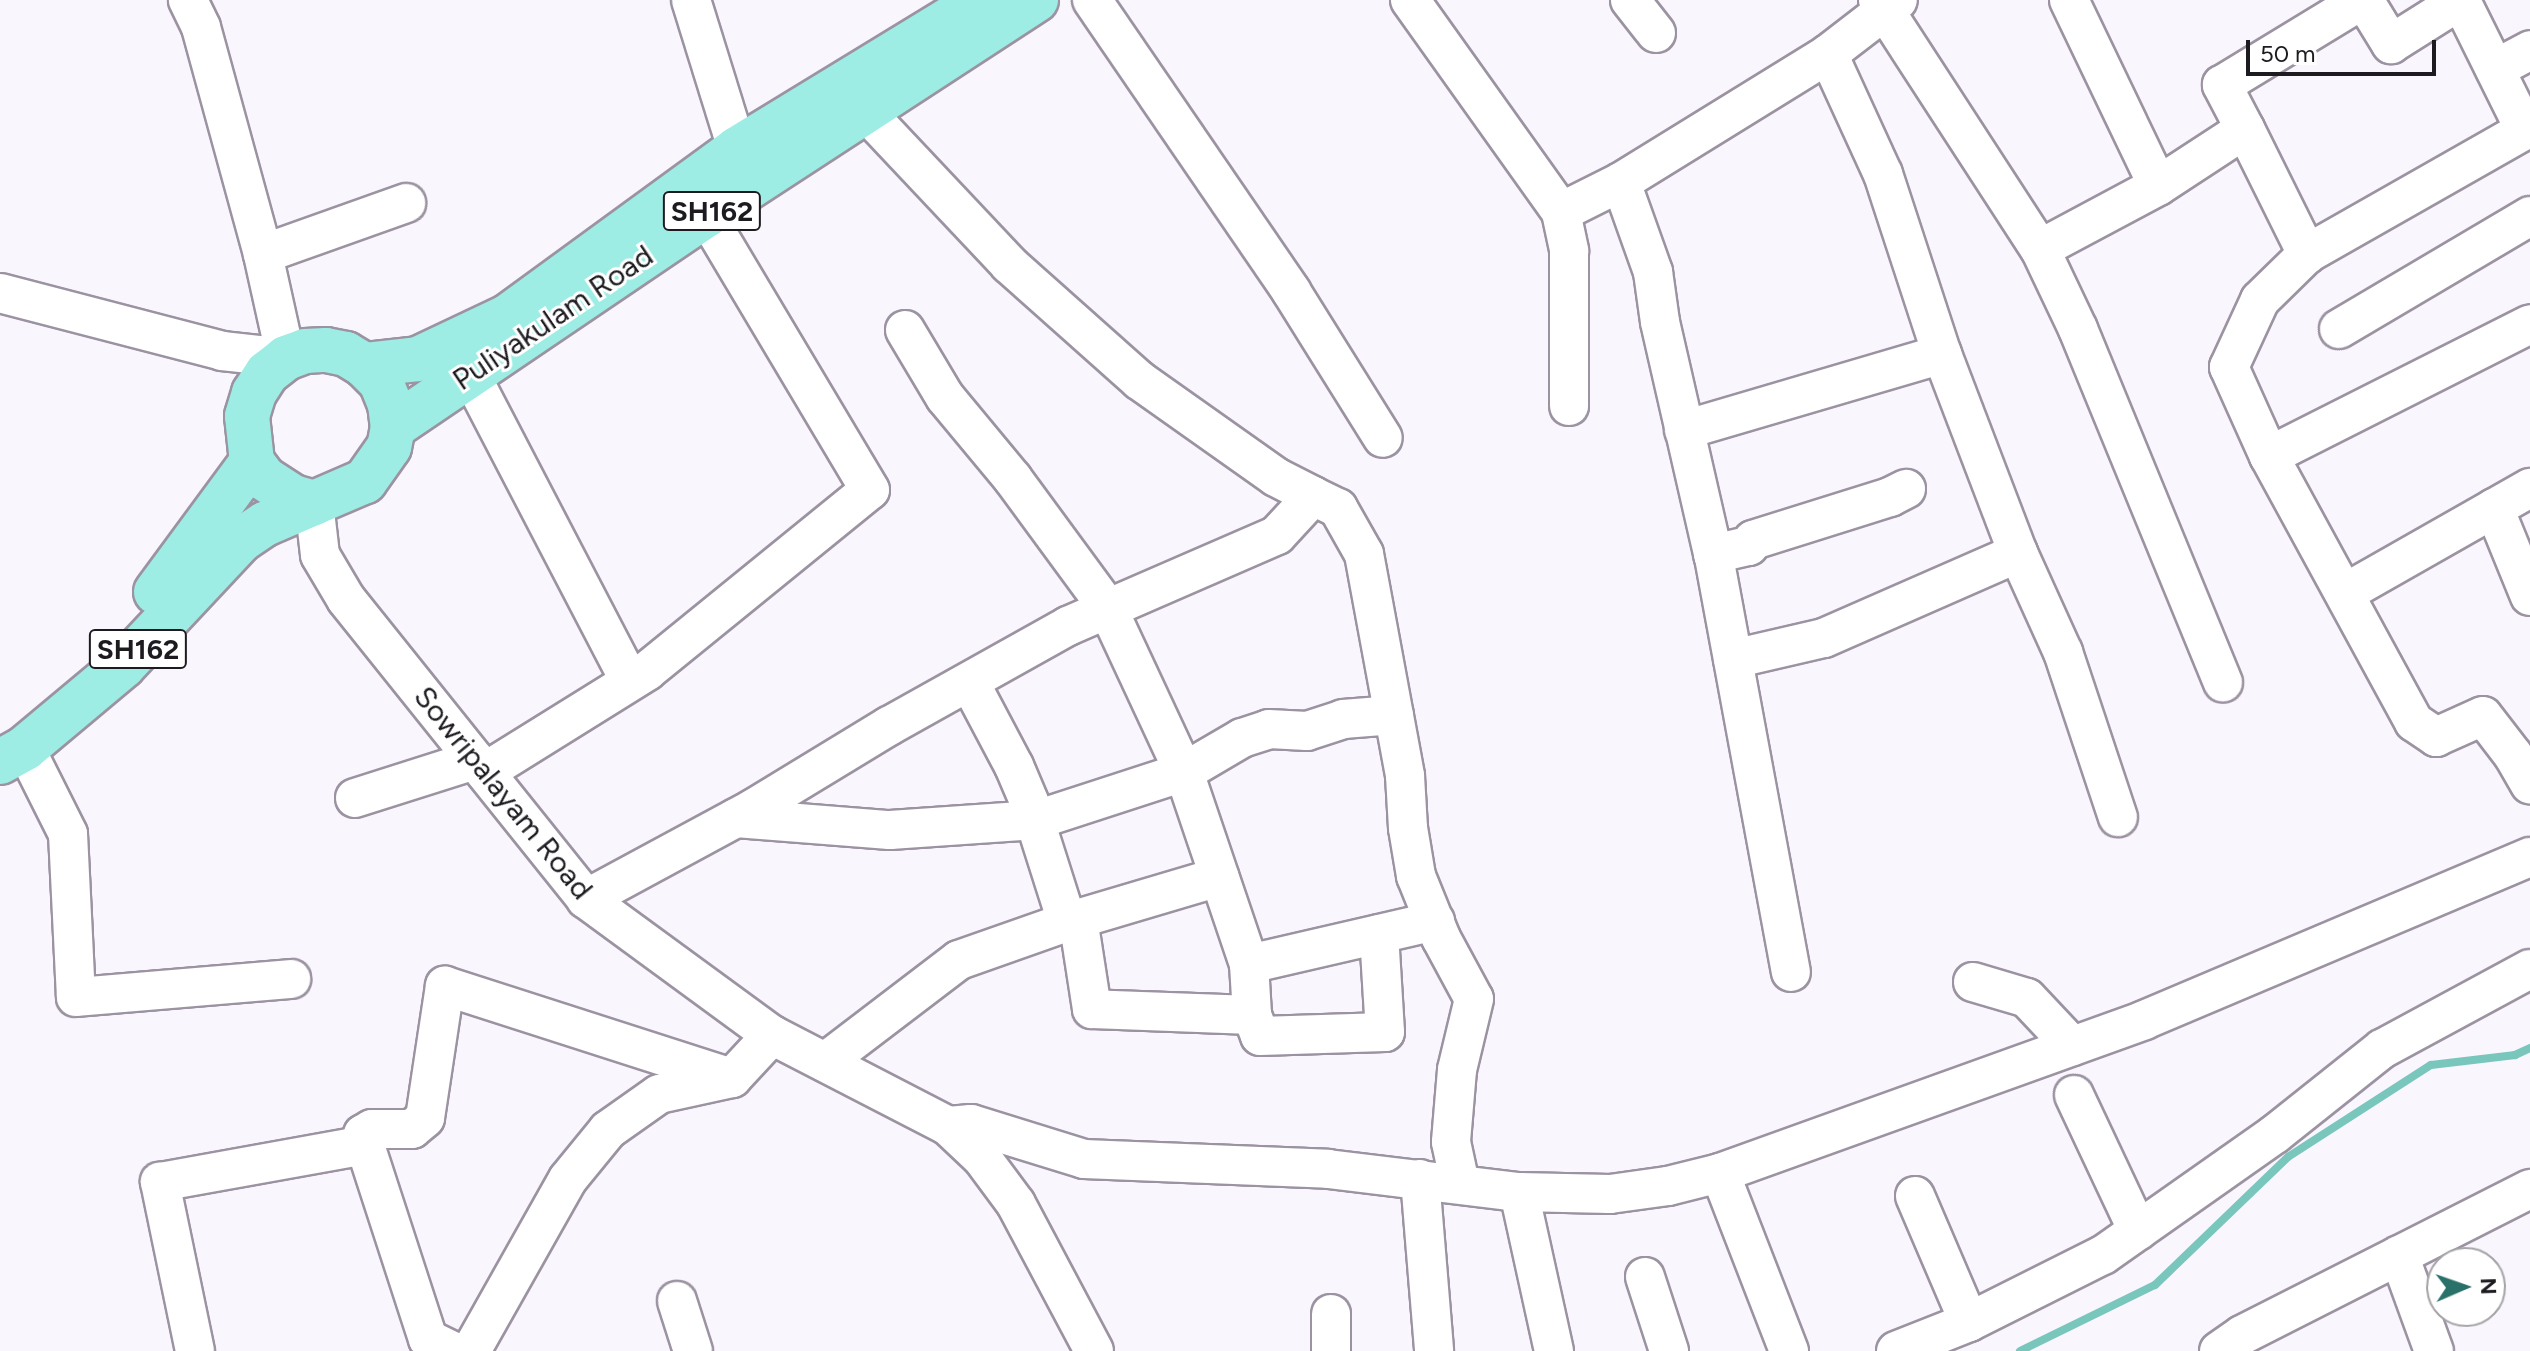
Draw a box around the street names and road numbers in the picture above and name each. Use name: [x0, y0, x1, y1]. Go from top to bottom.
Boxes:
road number: SH162: [662, 187, 762, 235]
street label: Puliyakulam Road: [446, 238, 660, 398]
road number: SH162: [88, 625, 188, 673]
street label: Sowripalayam Road: [406, 679, 600, 907]

